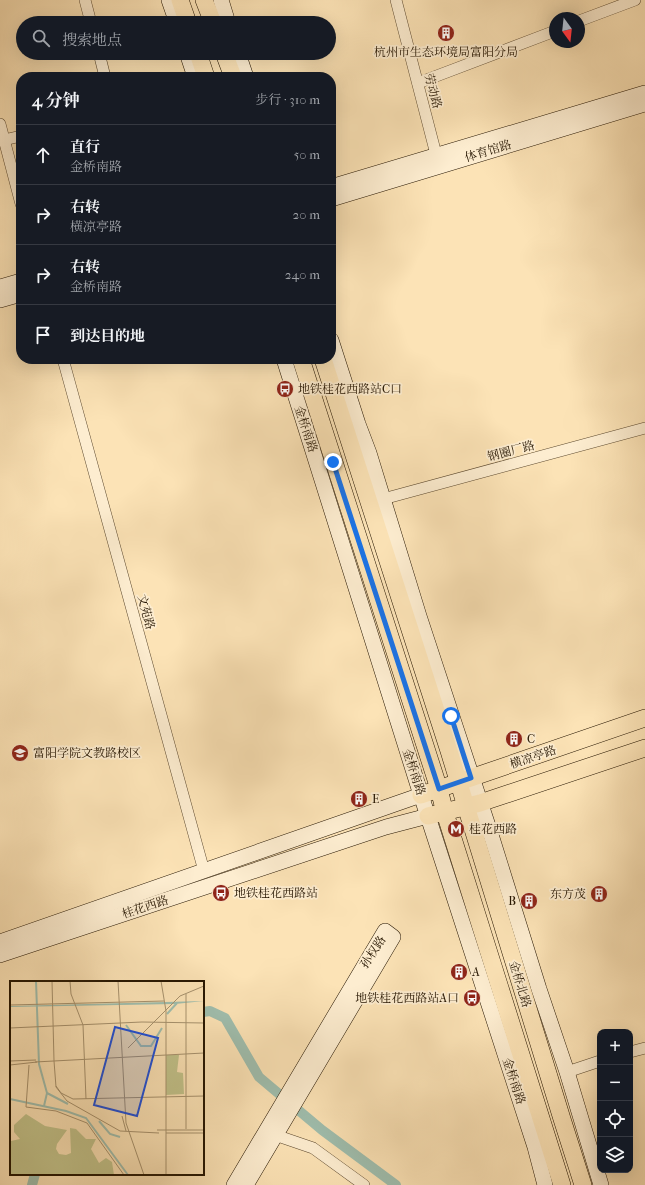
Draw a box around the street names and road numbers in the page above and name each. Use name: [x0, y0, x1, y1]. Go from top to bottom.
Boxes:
street label: 劳动路: [422, 72, 444, 110]
street label: 体育馆路: [463, 137, 513, 165]
street label: 金桥南路: [292, 404, 320, 454]
street label: 钢圈厂路: [486, 438, 536, 464]
street label: 文苑路: [135, 593, 157, 631]
street label: 横凉亭路: [508, 743, 558, 771]
street label: 金桥南路: [400, 747, 428, 797]
street label: 桂花西路: [120, 893, 170, 921]
street label: 孙权路: [357, 933, 389, 971]
street label: 金桥北路: [506, 959, 534, 1009]
street label: 金桥南路: [500, 1056, 528, 1106]

